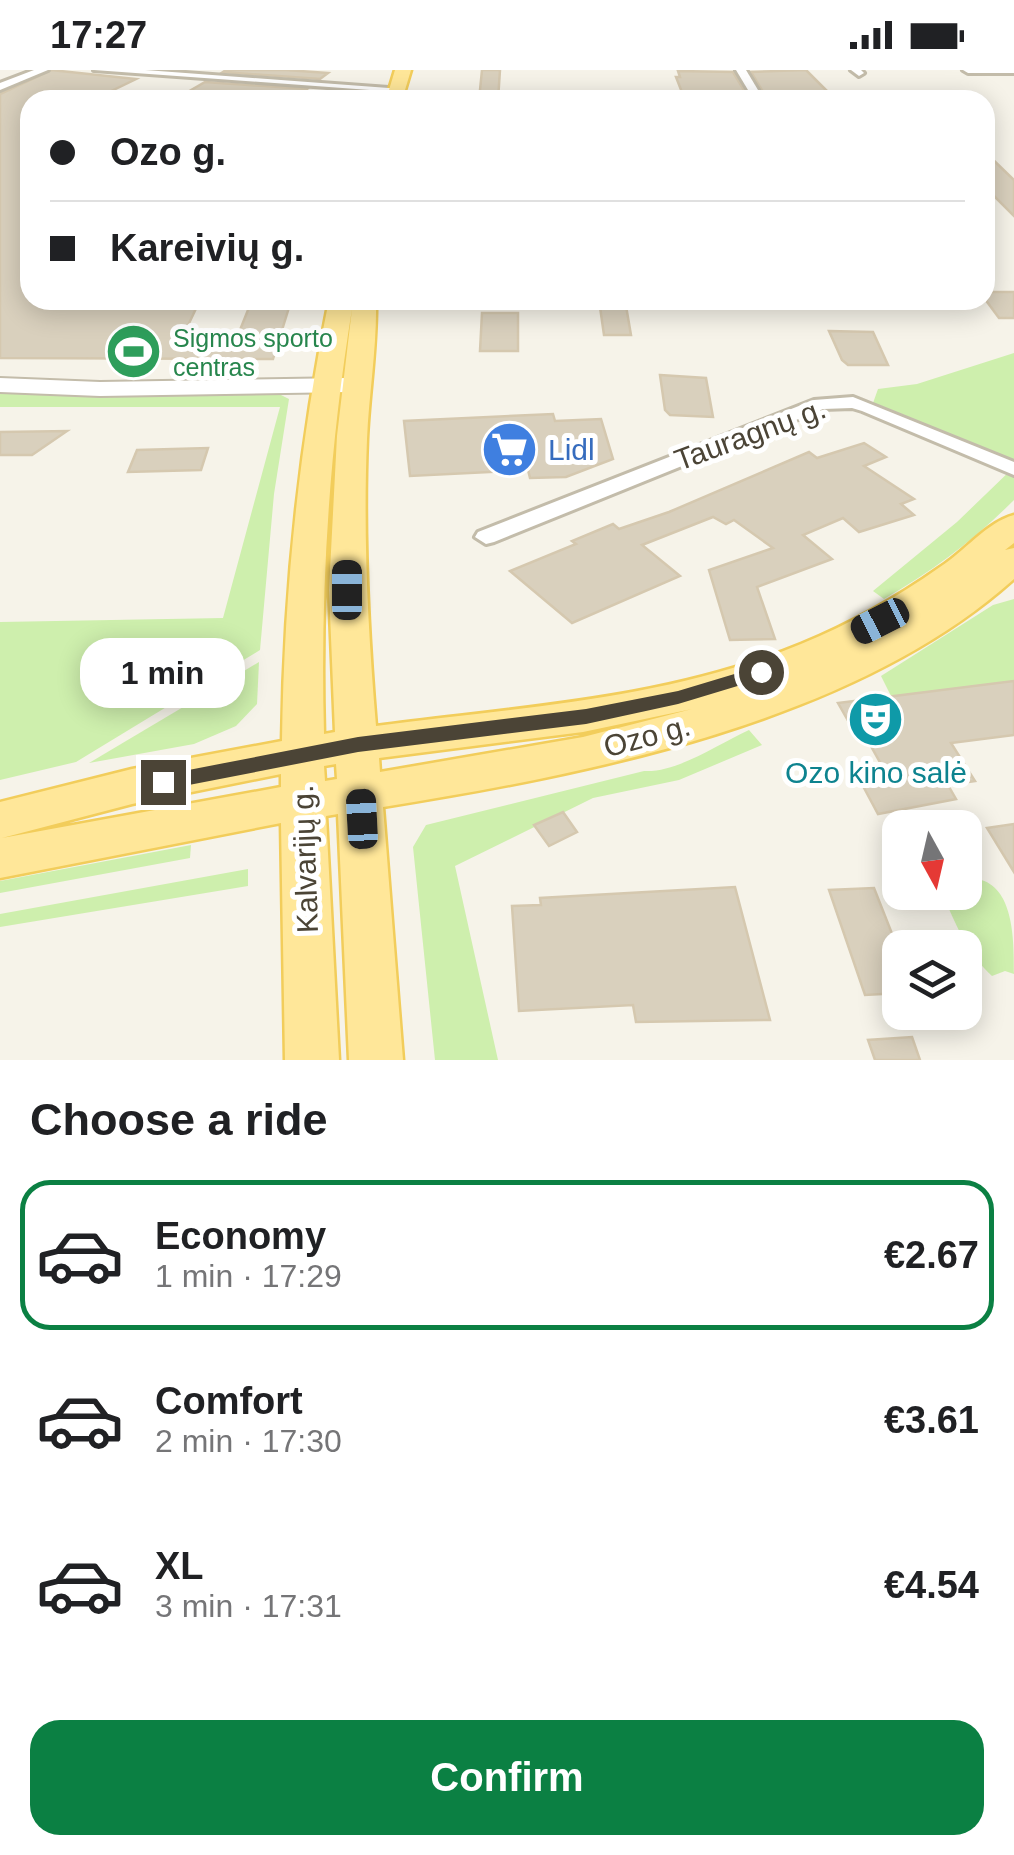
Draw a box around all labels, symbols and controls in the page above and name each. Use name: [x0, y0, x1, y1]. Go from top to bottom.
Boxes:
text: 17:27: [50, 14, 147, 56]
text: Ozo g.: [110, 131, 226, 173]
text: Kareivių g.: [110, 227, 304, 269]
sports icon: Sigmos sporto centras: [104, 322, 164, 382]
place label: Sigmos sporto centras: [173, 324, 333, 381]
street label: Tauragnų g.: [670, 391, 830, 477]
supermarket icon: Lidl: [479, 419, 539, 479]
place label: Lidl: [548, 433, 595, 466]
car: [332, 560, 362, 620]
car: [846, 594, 914, 648]
callout: 1 min: [80, 637, 246, 707]
route start: [739, 650, 784, 695]
text: 1 min: [121, 655, 204, 691]
theatre icon: Ozo kino salė: [846, 689, 906, 749]
street label: Ozo g.: [600, 709, 694, 763]
place label: Ozo kino salė: [785, 756, 967, 789]
route end: [141, 760, 186, 805]
street label: Kalvarijų g.: [286, 784, 324, 934]
car: [345, 788, 379, 850]
north arrow: [882, 810, 982, 910]
map controls: [882, 810, 982, 1030]
button: layers: [882, 930, 982, 1030]
text: Choose a ride: [30, 1094, 328, 1145]
icon: car: [35, 1210, 125, 1300]
text: Economy: [155, 1215, 326, 1257]
text: €2.67: [884, 1234, 979, 1276]
text: 1 min · 17:29: [155, 1258, 342, 1294]
icon: car: [35, 1375, 125, 1465]
text: Comfort: [155, 1380, 303, 1422]
text: €3.61: [884, 1399, 979, 1441]
text: 2 min · 17:30: [155, 1423, 342, 1459]
icon: car: [35, 1540, 125, 1630]
text: XL: [155, 1545, 204, 1587]
text: €4.54: [884, 1564, 979, 1606]
text: 3 min · 17:31: [155, 1588, 342, 1624]
button: Confirm: [30, 1720, 984, 1835]

